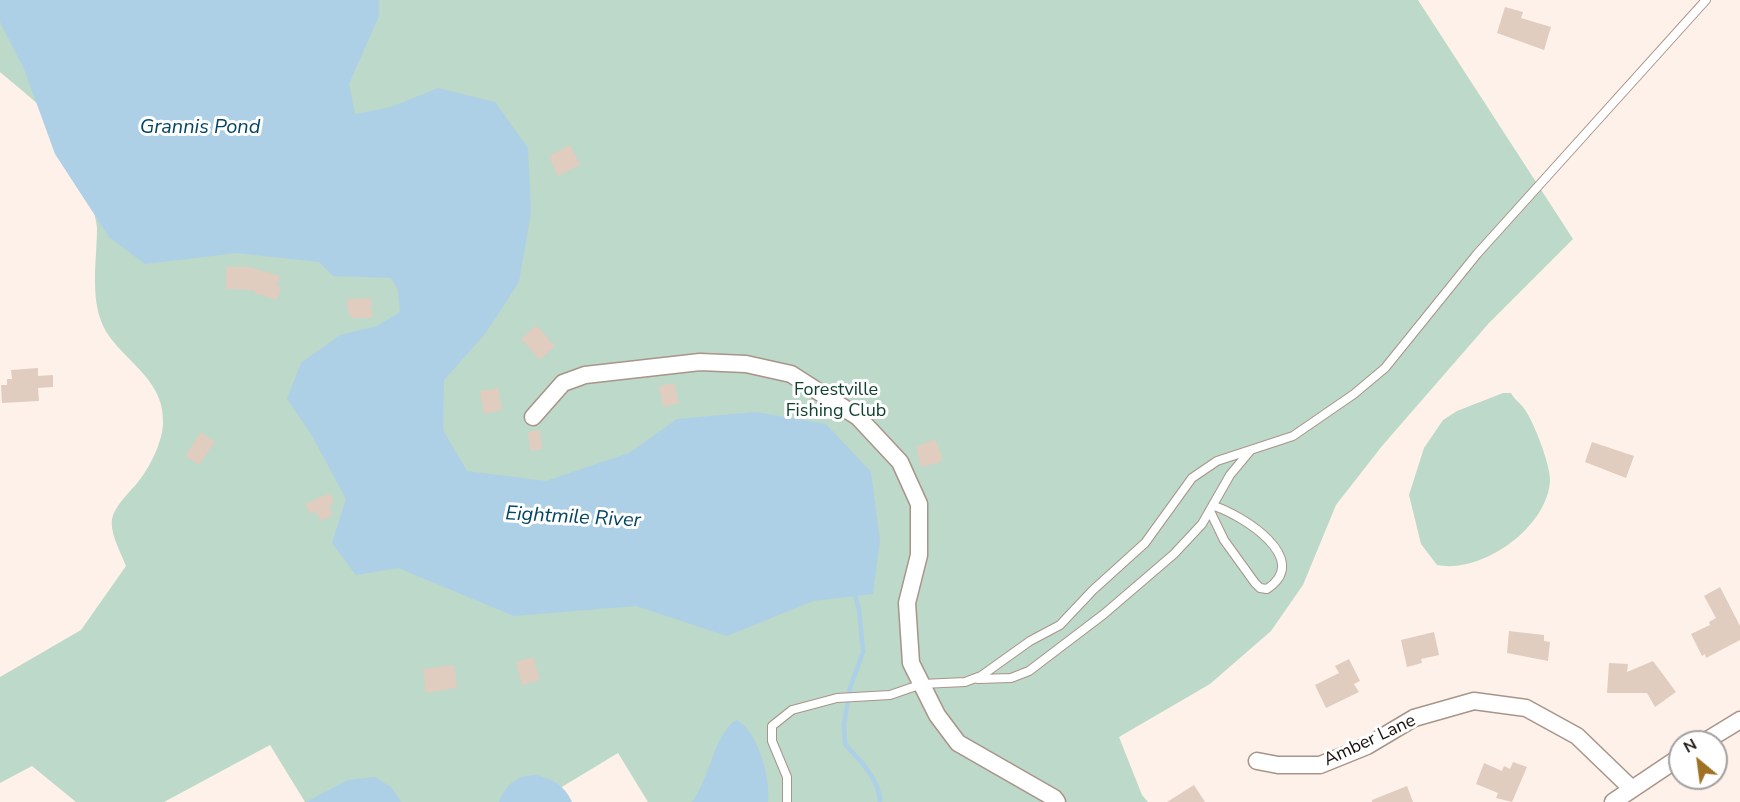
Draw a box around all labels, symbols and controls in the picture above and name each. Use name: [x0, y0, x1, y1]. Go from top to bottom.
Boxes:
water label: Grannis Pond: [140, 116, 260, 140]
park label: Forestville Fishing Club: [786, 380, 886, 422]
water label: Eightmile River: [505, 502, 641, 534]
street label: Amber Lane: [1321, 710, 1419, 772]
north arrow: [1668, 730, 1728, 790]
text: N: [1680, 733, 1701, 759]

